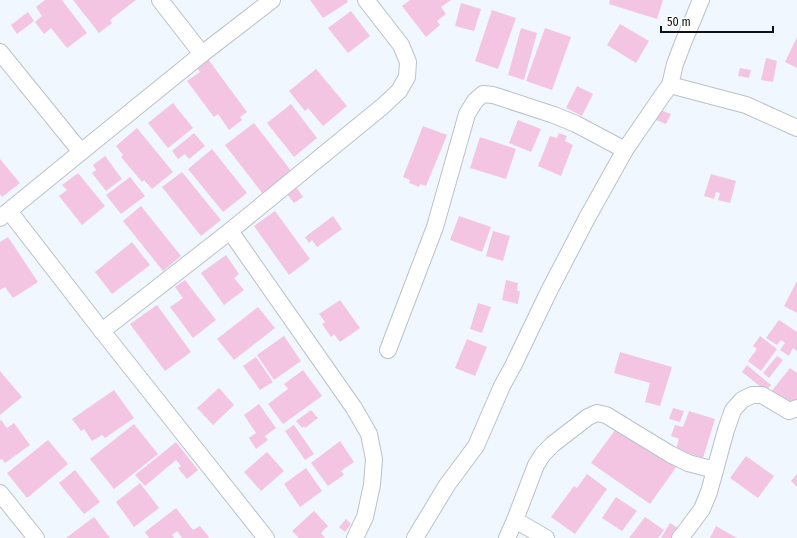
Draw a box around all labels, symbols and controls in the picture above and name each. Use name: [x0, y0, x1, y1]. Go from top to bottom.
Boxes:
scale bar: [661, 8, 773, 34]
text: 50 m: [667, 15, 691, 29]

